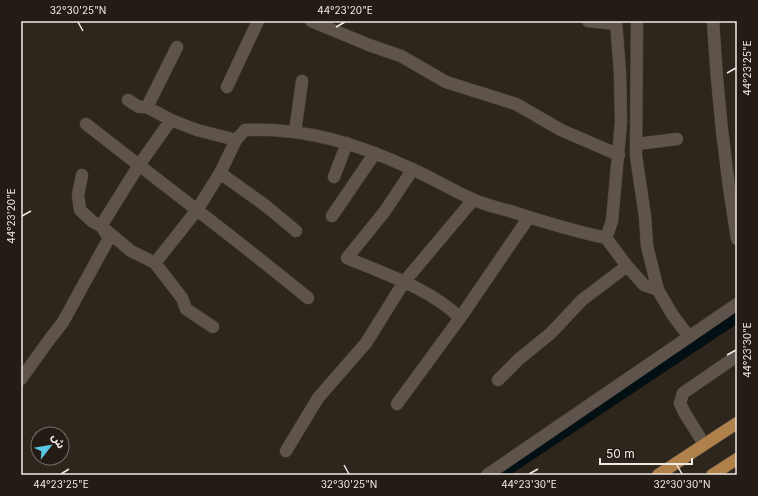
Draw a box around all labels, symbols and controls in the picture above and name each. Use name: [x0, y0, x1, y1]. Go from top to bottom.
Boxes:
text: 32°30'25"N: [50, 4, 106, 16]
text: 44°23'20"E: [317, 4, 373, 16]
text: 44°23'25"E: [741, 40, 753, 96]
text: 44°23'20"E: [5, 188, 17, 244]
text: 44°23'30"E: [741, 322, 753, 378]
north arrow: [30, 426, 70, 466]
text: ش: [49, 431, 68, 451]
scale bar: [600, 440, 692, 466]
text: 50 m: [606, 446, 635, 461]
text: 44°23'25"E: [33, 478, 89, 490]
text: 32°30'25"N: [321, 478, 377, 490]
text: 44°23'30"E: [501, 478, 557, 490]
text: 32°30'30"N: [654, 478, 711, 490]

